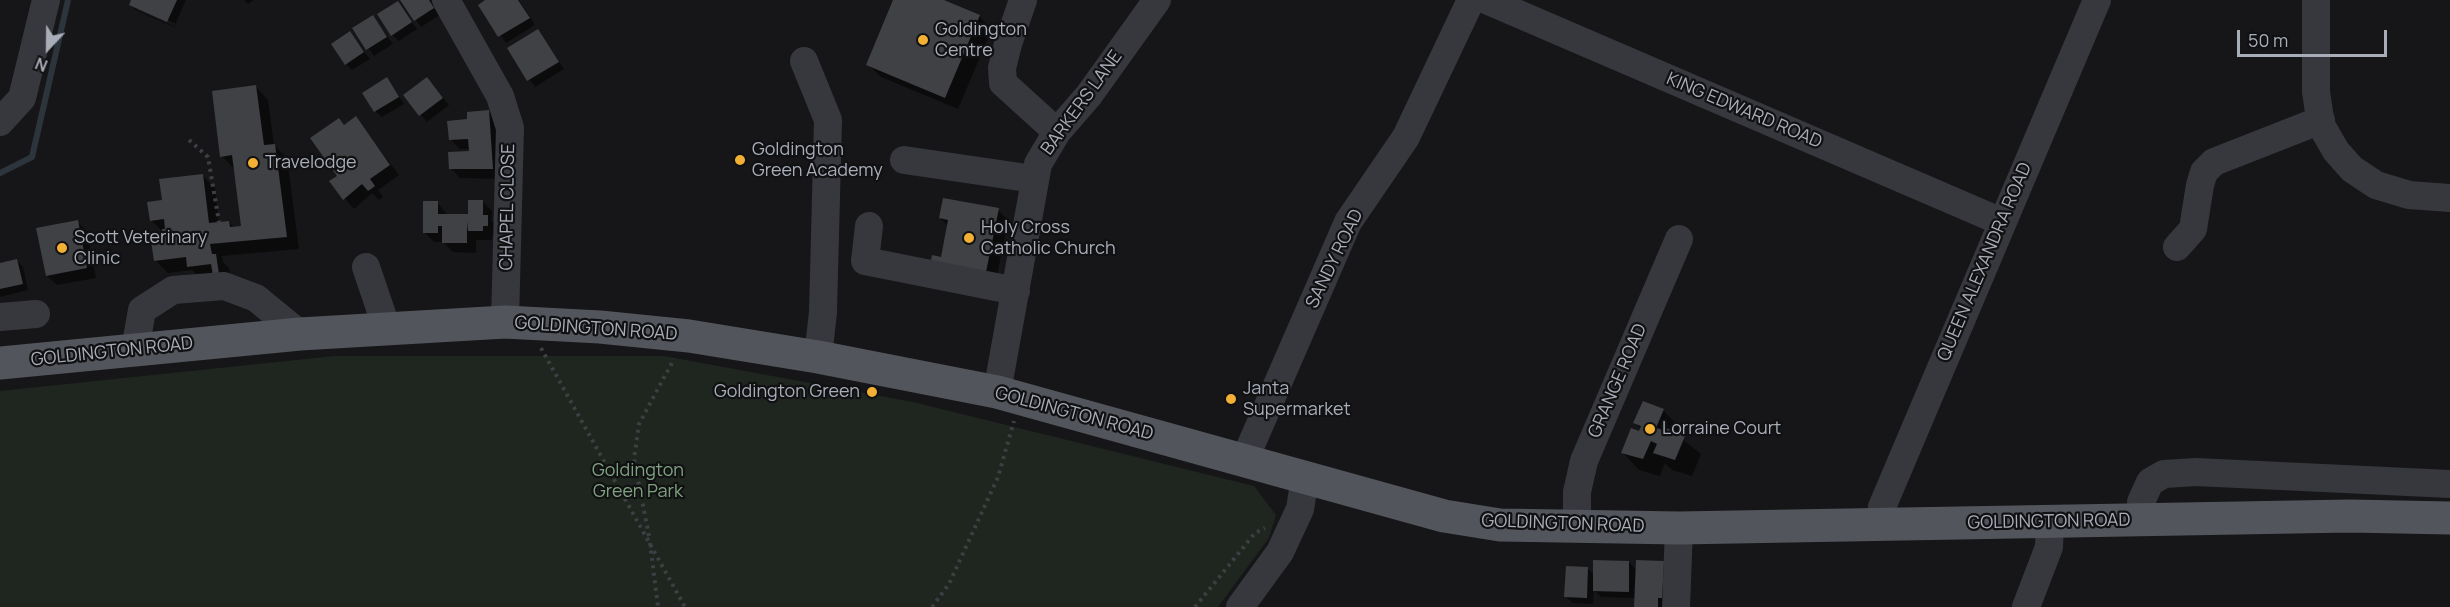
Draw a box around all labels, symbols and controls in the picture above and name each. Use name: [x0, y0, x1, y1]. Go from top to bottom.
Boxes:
north arrow: [18, 18, 78, 78]
scale bar: [2240, 18, 2390, 56]
place label: Goldington Centre: [935, 19, 1027, 62]
text: 50 m: [2248, 28, 2288, 52]
marker: Goldington Centre: [916, 33, 930, 47]
street label: BARKERS LANE: [1037, 47, 1127, 159]
text: N: [32, 52, 51, 77]
street label: KING EDWARD ROAD: [1663, 68, 1825, 154]
place label: Goldington Green Academy: [752, 139, 883, 182]
street label: CHAPEL CLOSE: [496, 144, 520, 270]
place label: Travelodge: [265, 152, 357, 174]
marker: Goldington Green Academy: [733, 153, 747, 167]
marker: Travelodge: [246, 156, 260, 170]
street label: QUEEN ALEXANDRA ROAD: [1933, 160, 2037, 364]
street label: SANDY ROAD: [1302, 206, 1368, 312]
place label: Holy Cross Catholic Church: [981, 217, 1116, 260]
place label: Scott Veterinary Clinic: [74, 227, 207, 270]
marker: Holy Cross Catholic Church: [962, 231, 976, 245]
marker: Scott Veterinary Clinic: [55, 241, 69, 255]
street label: GOLDINGTON ROAD: [514, 313, 678, 345]
street label: GRANGE ROAD: [1584, 321, 1652, 441]
street label: GOLDINGTON ROAD: [30, 333, 194, 371]
place label: Janta Supermarket: [1243, 378, 1351, 420]
place label: Goldington Green: [714, 381, 860, 403]
street label: GOLDINGTON ROAD: [992, 382, 1156, 446]
marker: Goldington Green: [865, 385, 879, 399]
marker: Janta Supermarket: [1224, 392, 1238, 406]
place label: Lorraine Court: [1662, 418, 1781, 440]
marker: Lorraine Court: [1643, 422, 1657, 436]
park label: Goldington Green Park: [592, 460, 684, 502]
street label: GOLDINGTON ROAD: [1481, 510, 1645, 538]
street label: GOLDINGTON ROAD: [1967, 510, 2131, 534]

